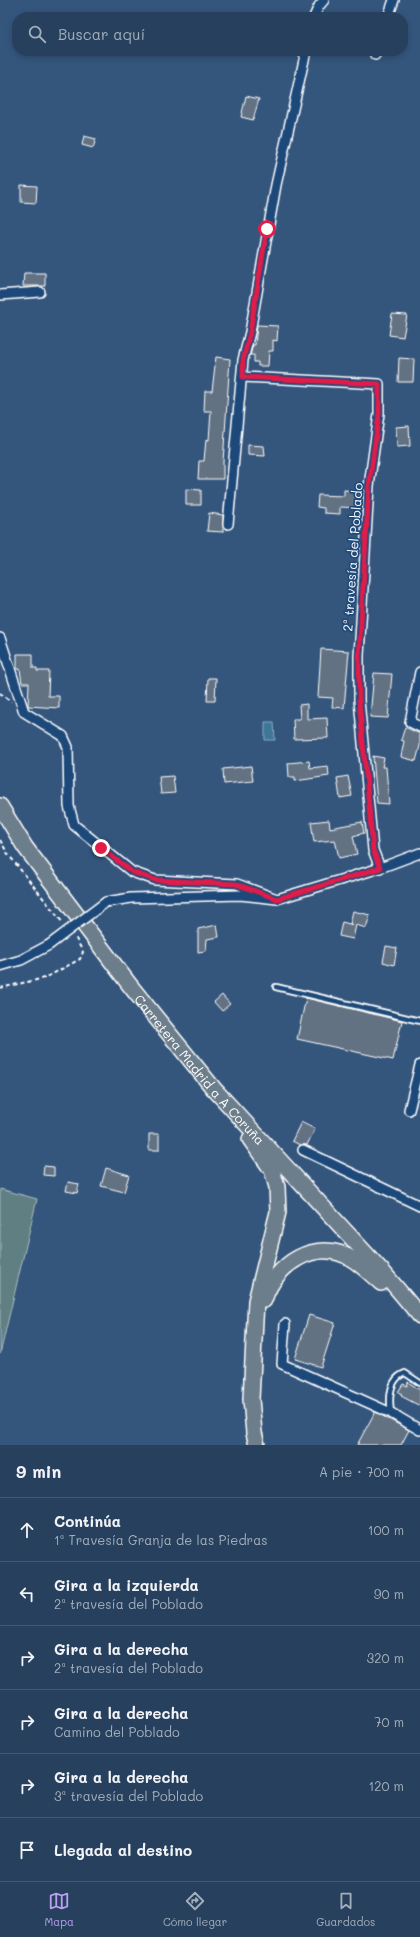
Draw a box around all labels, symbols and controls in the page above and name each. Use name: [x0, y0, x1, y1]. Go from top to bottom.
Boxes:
search box: [12, 12, 408, 56]
icon: search: [26, 23, 48, 45]
text: Buscar aquí: [58, 24, 145, 44]
route start: [258, 220, 276, 238]
street label: 2ª travesía del Poblado: [338, 482, 366, 632]
route end: [92, 839, 110, 857]
street label: Carretera Madrid a A Coruña: [132, 990, 269, 1148]
text: 9 min: [16, 1460, 61, 1482]
text: A pie · 700 m: [319, 1463, 404, 1480]
text: Continúa: [54, 1511, 121, 1531]
icon: ahead: [16, 1519, 38, 1541]
text: 100 m: [368, 1521, 404, 1538]
text: 1ª Travesía Granja de las Piedras: [54, 1531, 268, 1548]
text: Gira a la izquierda: [54, 1575, 199, 1595]
icon: left: [16, 1583, 38, 1605]
text: 90 m: [374, 1585, 404, 1602]
text: 2ª travesía del Poblado: [54, 1595, 203, 1612]
text: Gira a la derecha: [54, 1639, 188, 1659]
icon: right: [16, 1647, 38, 1669]
text: 320 m: [367, 1649, 404, 1666]
text: 2ª travesía del Poblado: [54, 1659, 203, 1676]
text: Gira a la derecha: [54, 1703, 188, 1723]
icon: right: [16, 1711, 38, 1733]
text: 70 m: [374, 1713, 404, 1730]
text: Camino del Poblado: [54, 1723, 180, 1740]
text: Gira a la derecha: [54, 1767, 188, 1787]
icon: right: [16, 1775, 38, 1797]
text: 120 m: [368, 1777, 404, 1794]
text: 3ª travesía del Poblado: [54, 1787, 203, 1804]
icon: arrive: [16, 1839, 38, 1861]
text: Llegada al destino: [54, 1840, 192, 1860]
tab: Mapa: [45, 1890, 74, 1929]
tab: Cómo llegar: [163, 1890, 227, 1929]
tab: Guardados: [316, 1890, 375, 1929]

